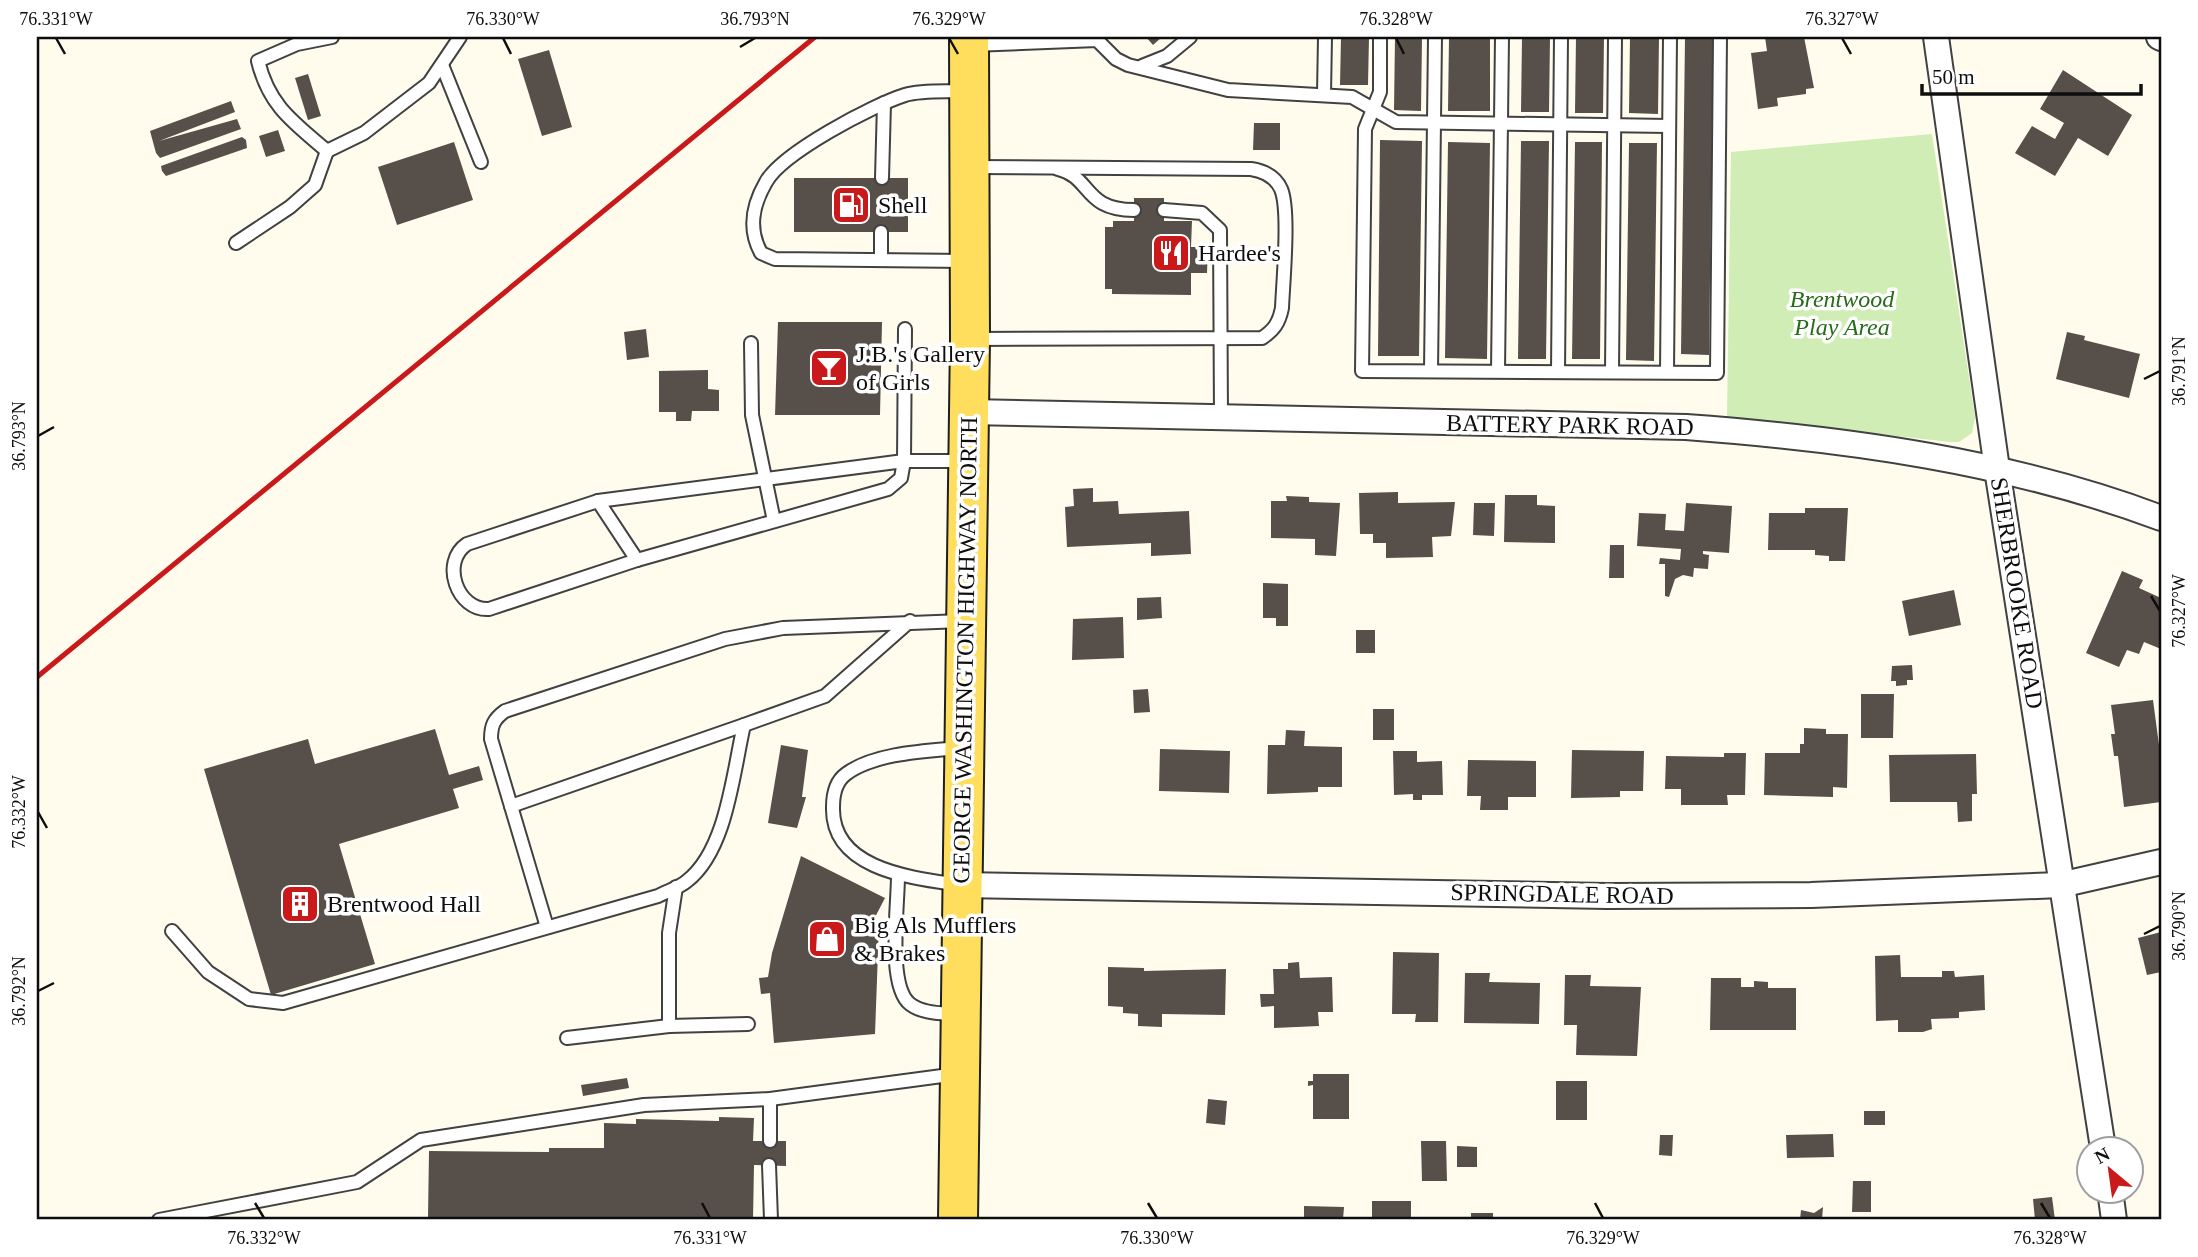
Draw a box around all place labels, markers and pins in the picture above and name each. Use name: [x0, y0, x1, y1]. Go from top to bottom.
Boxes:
fuel station icon: Shell: [830, 184, 872, 226]
place label: Shell: [878, 192, 928, 218]
restaurant icon: Hardee's: [1150, 232, 1192, 274]
place label: Hardee's: [1198, 240, 1281, 266]
place label: J.B.'s Gallery of Girls: [856, 341, 985, 395]
bar icon: J.B.'s Gallery of Girls: [808, 347, 850, 389]
building icon: Brentwood Hall: [279, 883, 321, 925]
place label: Brentwood Hall: [327, 891, 481, 917]
place label: Big Als Mufflers & Brakes: [854, 912, 1016, 966]
shop icon: Big Als Mufflers & Brakes: [806, 918, 848, 960]

